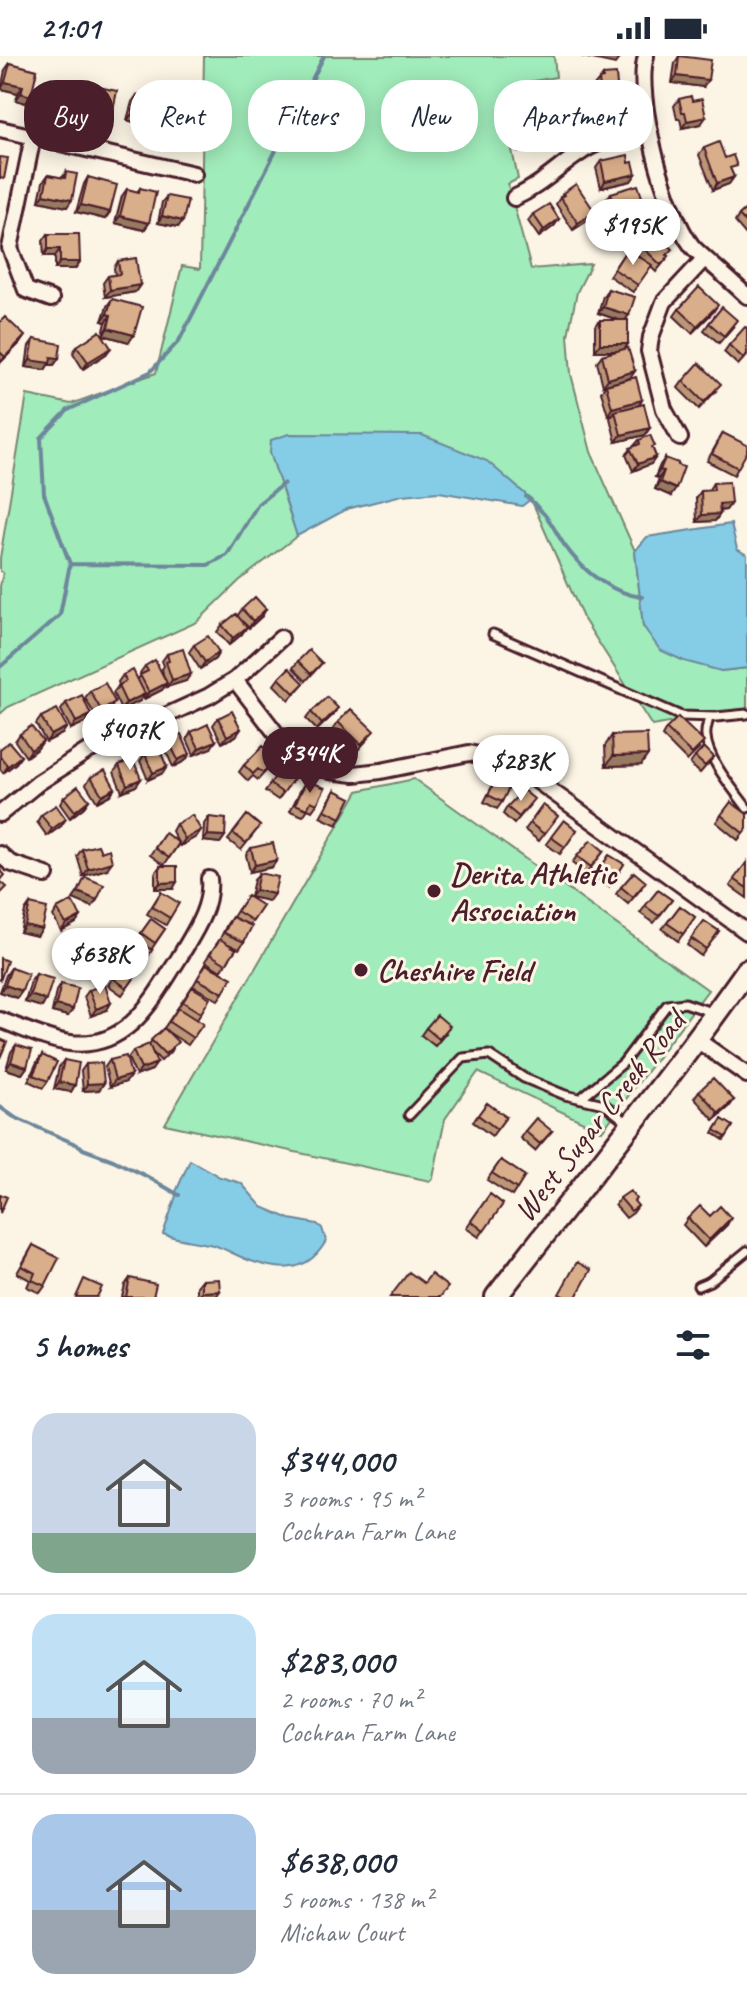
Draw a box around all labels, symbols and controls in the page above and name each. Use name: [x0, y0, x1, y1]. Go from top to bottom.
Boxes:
text: 21:01: [40, 9, 100, 47]
chip: Buy: [24, 80, 114, 152]
chip: Rent: [130, 80, 232, 152]
chip: Filters: [248, 80, 365, 152]
chip: New: [381, 80, 478, 152]
chip: Apartment: [494, 80, 653, 152]
pin: $195K: [577, 199, 689, 267]
text: $195K: [603, 208, 663, 241]
pin: $407K: [74, 704, 186, 772]
text: $407K: [100, 713, 160, 746]
pin: $344K: [254, 727, 366, 795]
pin: $283K: [465, 735, 577, 803]
text: $344K: [280, 736, 340, 769]
text: $283K: [491, 744, 551, 777]
place label: Derita Athletic Association: [450, 853, 619, 931]
marker: Derita Athletic Association: [425, 882, 443, 900]
pin: $638K: [44, 928, 156, 996]
text: $638K: [70, 937, 130, 970]
place label: Cheshire Field: [377, 950, 536, 991]
marker: Cheshire Field: [352, 961, 370, 979]
street label: West Sugar Creek Road: [504, 999, 697, 1230]
icon: filters: [671, 1323, 715, 1367]
text: 5 homes: [32, 1324, 127, 1367]
text: $344,000: [280, 1439, 394, 1482]
icon: home: [96, 1445, 192, 1541]
text: 3 rooms · 95 m²: [280, 1482, 421, 1515]
text: Cochran Farm Lane: [280, 1515, 455, 1548]
text: $283,000: [280, 1640, 394, 1683]
icon: home: [96, 1646, 192, 1742]
text: 2 rooms · 70 m²: [280, 1683, 421, 1716]
text: Cochran Farm Lane: [280, 1716, 455, 1749]
text: $638,000: [280, 1840, 395, 1883]
icon: home: [96, 1846, 192, 1942]
text: 5 rooms · 138 m²: [280, 1883, 432, 1916]
text: Michaw Court: [280, 1916, 404, 1949]

